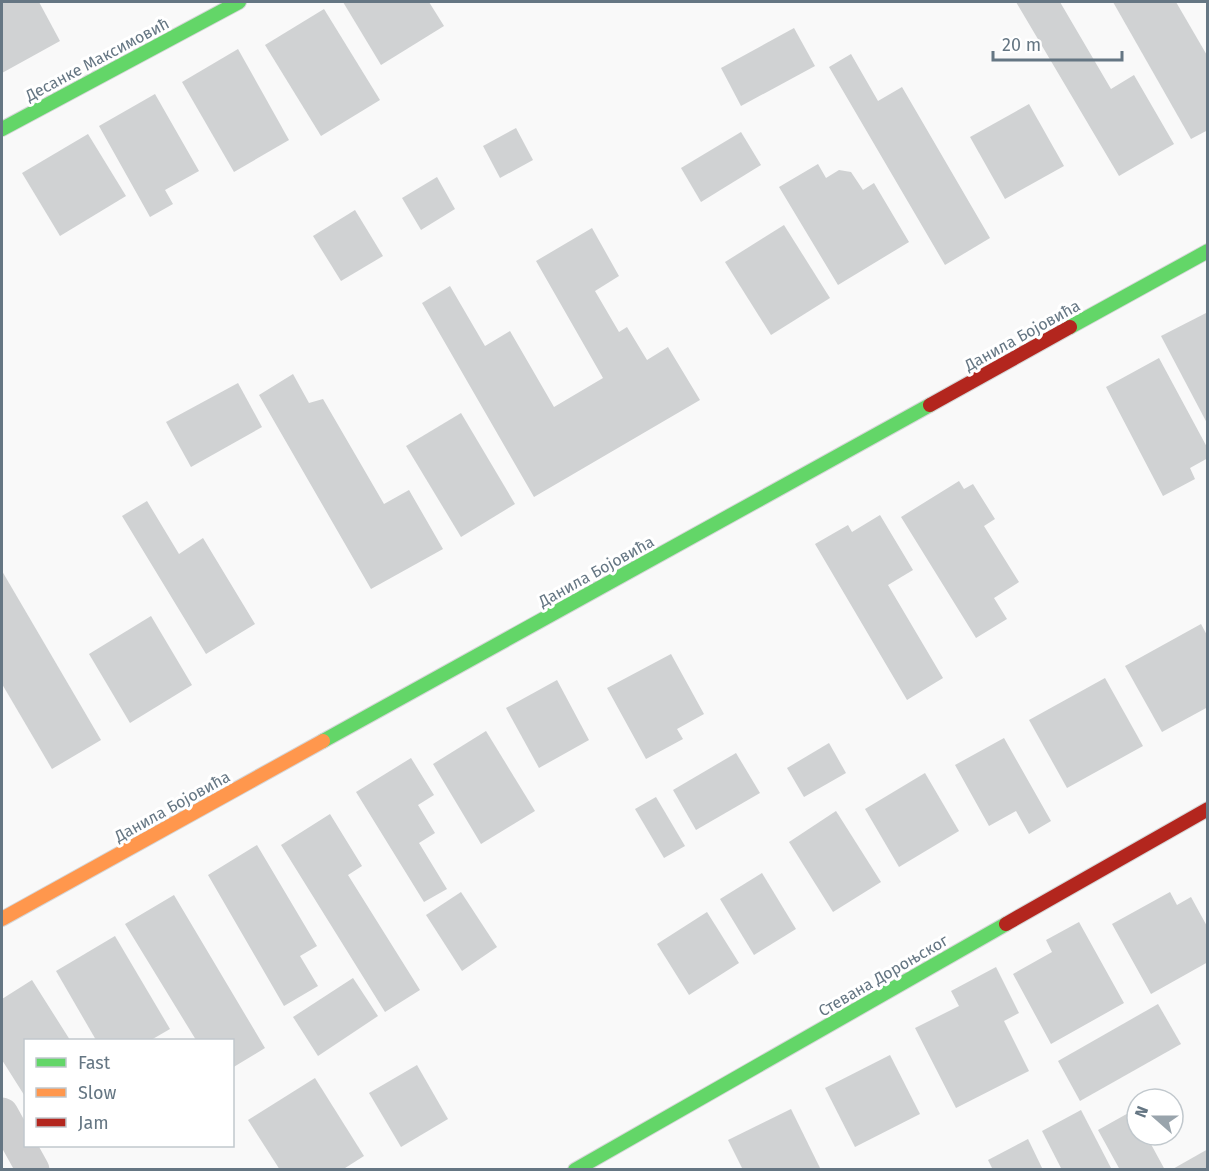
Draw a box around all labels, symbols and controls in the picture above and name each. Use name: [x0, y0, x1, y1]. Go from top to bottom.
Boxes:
street label: Десанке Максимовић: [21, 13, 172, 106]
scale bar: [993, 24, 1122, 62]
text: 20 m: [1002, 34, 1041, 56]
street label: Данила Бојовића: [960, 296, 1083, 375]
street label: Данила Бојовића: [534, 532, 657, 611]
street label: Данила Бојовића: [110, 767, 233, 846]
street label: Стевана Дороњског: [815, 930, 952, 1020]
legend: [24, 1039, 234, 1147]
text: Fast: [78, 1052, 111, 1074]
text: Slow: [78, 1082, 117, 1104]
north arrow: [1125, 1087, 1185, 1147]
text: N: [1131, 1103, 1152, 1120]
text: Jam: [78, 1112, 109, 1134]

